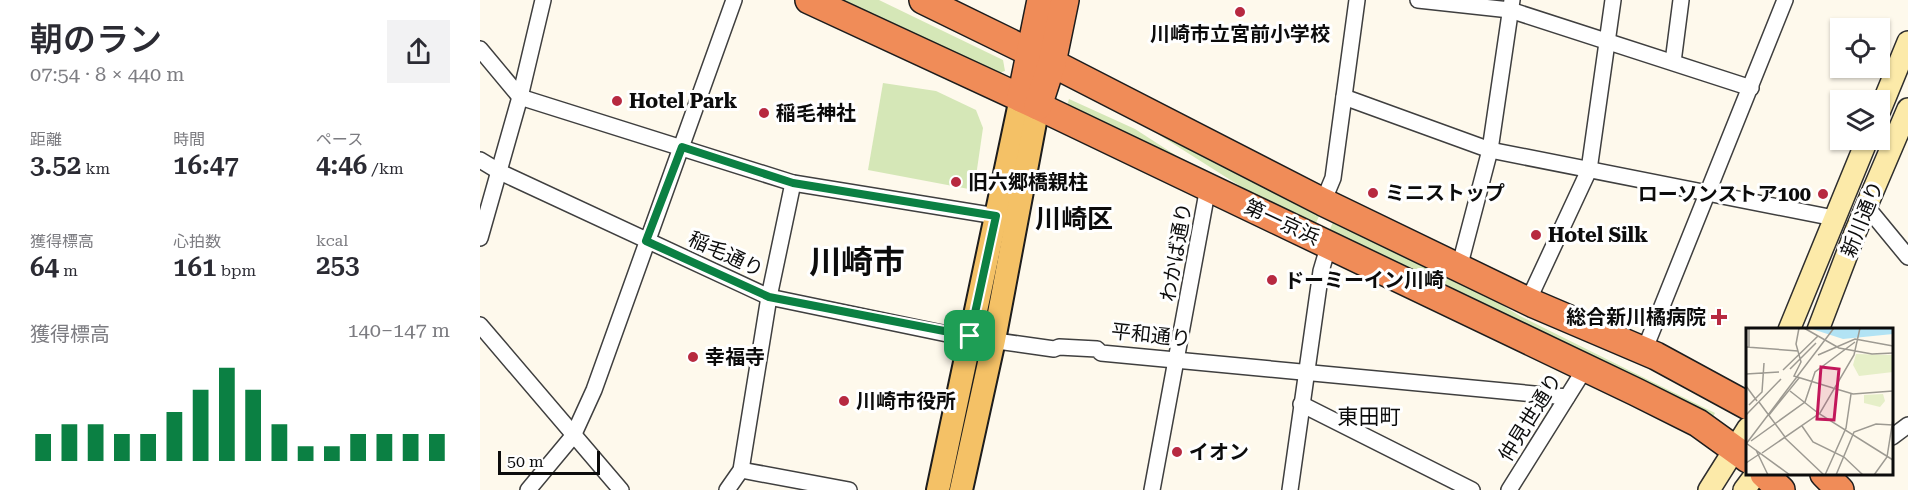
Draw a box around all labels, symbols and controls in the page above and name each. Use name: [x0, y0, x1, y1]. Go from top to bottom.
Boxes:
marker: 川崎市立宮前小学校: [1233, 5, 1247, 19]
map controls: [1830, 18, 1890, 150]
button: locate: [1830, 18, 1890, 78]
text: 朝のラン: [30, 20, 162, 59]
button: share: [387, 20, 450, 83]
place label: 川崎市立宮前小学校: [1150, 22, 1330, 46]
text: 07:54 · 8 × 440 m: [30, 62, 185, 86]
place label: Hotel Park: [629, 89, 738, 113]
button: layers: [1830, 90, 1890, 150]
marker: Hotel Park: [610, 94, 624, 108]
place label: 稲毛神社: [776, 101, 856, 125]
marker: 稲毛神社: [757, 106, 771, 120]
text: 距離: [30, 130, 62, 149]
text: 時間: [173, 130, 205, 149]
text: ペース: [316, 130, 363, 149]
text: 3.52: [30, 150, 81, 180]
text: 16:47: [173, 150, 239, 180]
text: 4:46: [316, 150, 367, 180]
text: km: [81, 159, 110, 178]
text: /km: [367, 159, 404, 178]
place label: 旧六郷橋親柱: [968, 170, 1088, 194]
marker: 旧六郷橋親柱: [949, 175, 963, 189]
street label: 新川通り: [1836, 177, 1888, 261]
place label: ミニストップ: [1385, 181, 1505, 205]
place label: ローソンストア100: [1638, 182, 1811, 206]
marker: ミニストップ: [1366, 186, 1380, 200]
marker: ローソンストア100: [1816, 187, 1830, 201]
street label: 第一京浜: [1241, 194, 1323, 250]
street label: わかば通り: [1155, 201, 1197, 303]
district label: 川崎区: [1035, 204, 1113, 234]
place label: Hotel Silk: [1548, 223, 1648, 247]
street label: 稲毛通り: [685, 226, 767, 282]
marker: Hotel Silk: [1529, 228, 1543, 242]
text: kcal: [316, 231, 348, 250]
text: 獲得標高: [30, 232, 94, 251]
text: 心拍数: [173, 232, 221, 251]
district label: 川崎市: [809, 243, 905, 281]
text: 253: [316, 250, 360, 280]
text: 64: [30, 252, 59, 282]
text: 161: [173, 252, 217, 282]
text: m: [59, 261, 78, 280]
text: bpm: [217, 261, 256, 280]
place label: ドーミーイン川崎: [1284, 268, 1444, 292]
marker: ドーミーイン川崎: [1265, 273, 1279, 287]
place label: 総合新川橘病院: [1566, 305, 1706, 329]
marker: 総合新川橘病院: [1710, 308, 1728, 326]
pin: [944, 310, 995, 361]
text: 140–147 m: [347, 318, 450, 342]
icon: arrive: [953, 319, 986, 352]
street label: 平和通り: [1110, 319, 1192, 351]
text: 獲得標高: [30, 322, 110, 346]
inset map: [1746, 328, 1893, 475]
place label: 幸福寺: [705, 345, 765, 369]
marker: 幸福寺: [686, 350, 700, 364]
street label: 仲見世通り: [1493, 368, 1567, 466]
place label: 川崎市役所: [856, 389, 956, 413]
marker: 川崎市役所: [837, 394, 851, 408]
district label: 東田町: [1338, 405, 1401, 429]
place label: イオン: [1189, 440, 1249, 464]
marker: イオン: [1170, 445, 1184, 459]
scale bar: [498, 448, 600, 476]
text: 50 m: [507, 452, 544, 471]

